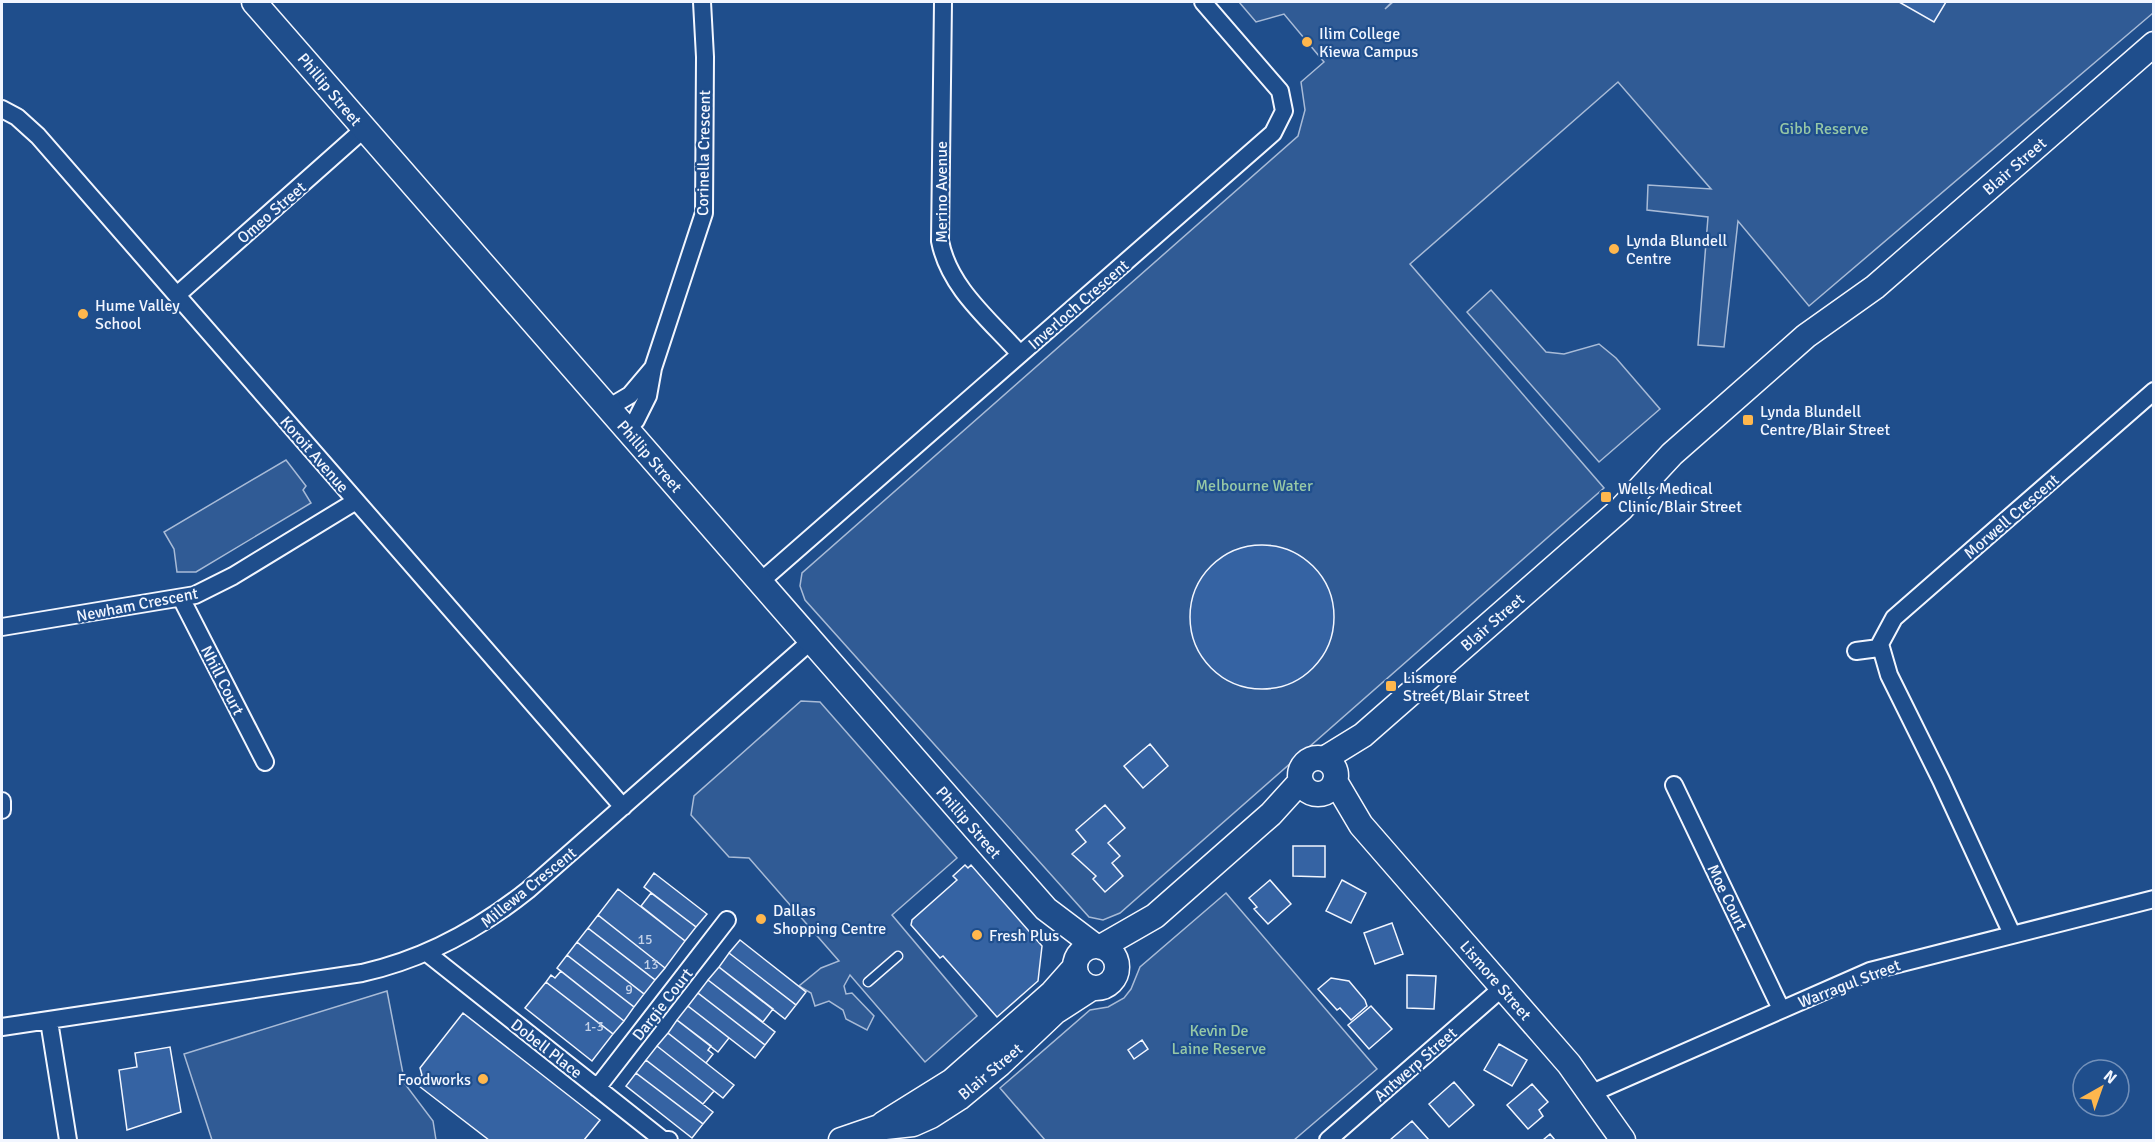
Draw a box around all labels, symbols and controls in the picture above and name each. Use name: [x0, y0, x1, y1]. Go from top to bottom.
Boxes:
place label: Ilim College Kiewa Campus: [1319, 24, 1418, 62]
marker: Ilim College Kiewa Campus: [1300, 35, 1314, 49]
street label: Phillip Street: [293, 49, 366, 131]
street label: Corinella Crescent: [693, 89, 715, 216]
park label: Gibb Reserve: [1780, 119, 1868, 139]
street label: Blair Street: [1979, 133, 2051, 200]
street label: Merino Avenue: [932, 141, 952, 243]
street label: Omeo Street: [233, 177, 311, 248]
place label: Lynda Blundell Centre: [1626, 231, 1728, 269]
marker: Lynda Blundell Centre: [1607, 242, 1621, 256]
street label: Inverloch Crescent: [1024, 255, 1133, 354]
place label: Hume Valley School: [95, 296, 180, 334]
marker: Hume Valley School: [76, 307, 90, 321]
place label: Lynda Blundell Centre/Blair Street: [1760, 402, 1891, 440]
street label: Koroit Avenue: [276, 412, 353, 497]
marker: Lynda Blundell Centre/Blair Street: [1741, 413, 1755, 427]
street label: Phillip Street: [612, 416, 686, 497]
street label: Morwell Crescent: [1960, 470, 2064, 564]
park label: Melbourne Water: [1195, 476, 1313, 496]
place label: Wells Medical Clinic/Blair Street: [1618, 479, 1742, 517]
marker: Wells Medical Clinic/Blair Street: [1599, 490, 1613, 504]
street label: Newham Crescent: [75, 583, 200, 627]
street label: Blair Street: [1457, 589, 1529, 656]
street label: Nhill Court: [196, 642, 248, 719]
place label: Lismore Street/Blair Street: [1403, 668, 1530, 706]
marker: Lismore Street/Blair Street: [1384, 679, 1398, 693]
street label: Phillip Street: [931, 782, 1005, 863]
street label: Millewa Crescent: [477, 843, 581, 932]
street label: Moe Court: [1703, 861, 1752, 934]
place label: Dallas Shopping Centre: [773, 901, 886, 939]
marker: Dallas Shopping Centre: [754, 912, 768, 926]
place label: Fresh Plus: [989, 926, 1059, 946]
marker: Fresh Plus: [970, 928, 984, 942]
house number: 15: [637, 931, 653, 948]
street label: Lismore Street: [1455, 937, 1536, 1025]
street label: Warragul Street: [1795, 955, 1904, 1013]
house number: 13: [643, 956, 659, 973]
street label: Dargie Court: [628, 964, 698, 1045]
house number: 9: [625, 981, 633, 998]
street label: Dobell Place: [507, 1015, 586, 1083]
house number: 1-3: [584, 1018, 604, 1035]
park label: Kevin De Laine Reserve: [1172, 1021, 1266, 1059]
street label: Antwerp Street: [1370, 1023, 1461, 1106]
street label: Blair Street: [954, 1039, 1027, 1104]
north arrow: [2071, 1058, 2131, 1118]
text: N: [2099, 1066, 2121, 1089]
place label: Foodworks: [397, 1070, 471, 1090]
marker: Foodworks: [476, 1072, 490, 1086]

